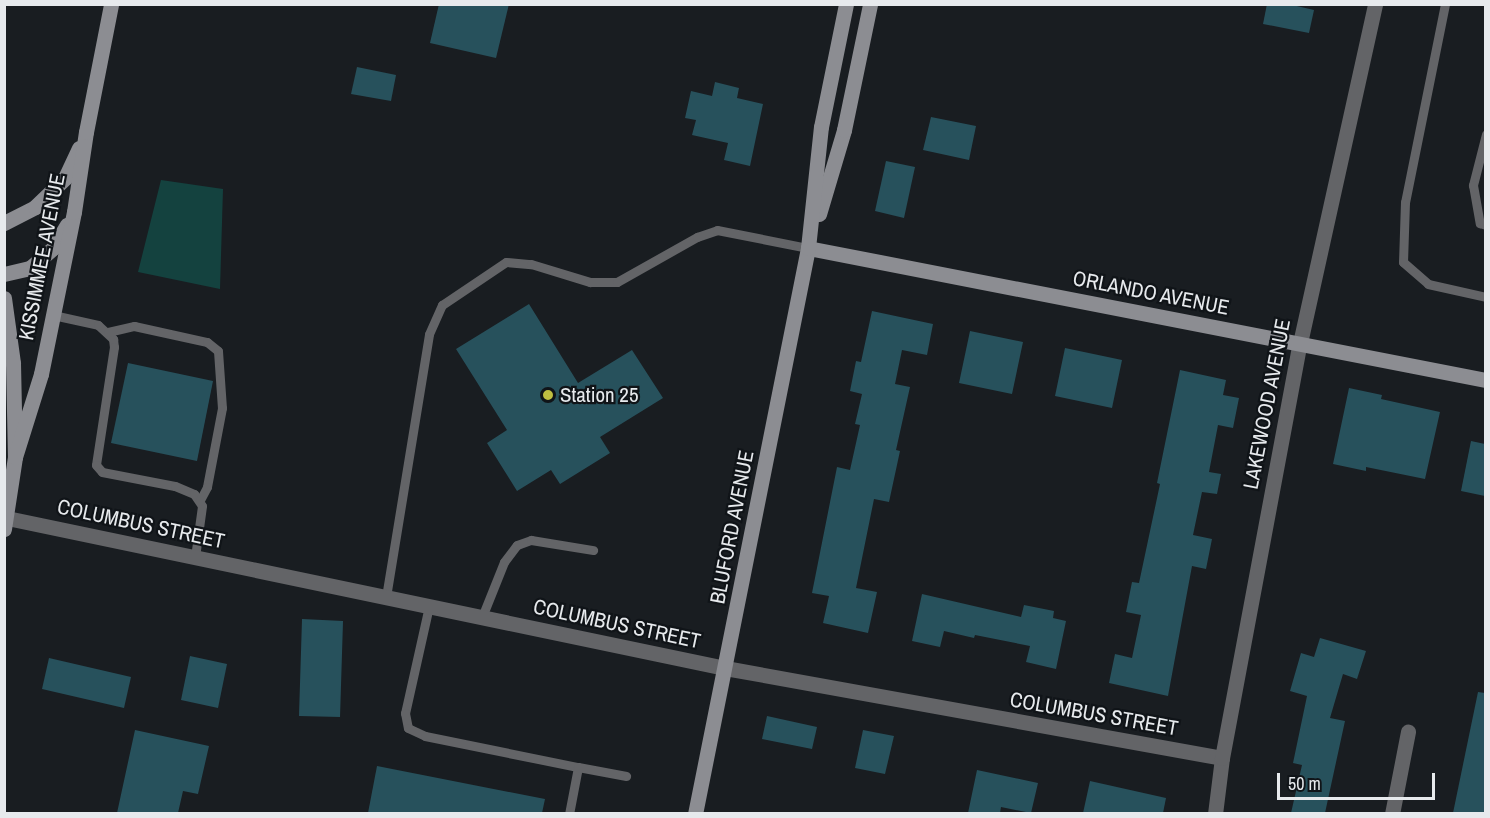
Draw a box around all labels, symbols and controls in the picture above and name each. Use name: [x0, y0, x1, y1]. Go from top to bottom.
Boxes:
street label: KISSIMMEE AVENUE: [13, 171, 71, 343]
street label: ORLANDO AVENUE: [1070, 265, 1232, 321]
street label: LAKEWOOD AVENUE: [1238, 316, 1296, 492]
place label: Station 25: [560, 382, 639, 408]
marker: Station 25: [541, 388, 555, 402]
street label: BLUFORD AVENUE: [705, 448, 759, 606]
street label: COLUMBUS STREET: [55, 494, 227, 554]
street label: COLUMBUS STREET: [531, 594, 703, 654]
street label: COLUMBUS STREET: [1008, 687, 1180, 741]
scale bar: [1280, 761, 1438, 799]
text: 50 m: [1288, 771, 1321, 796]

